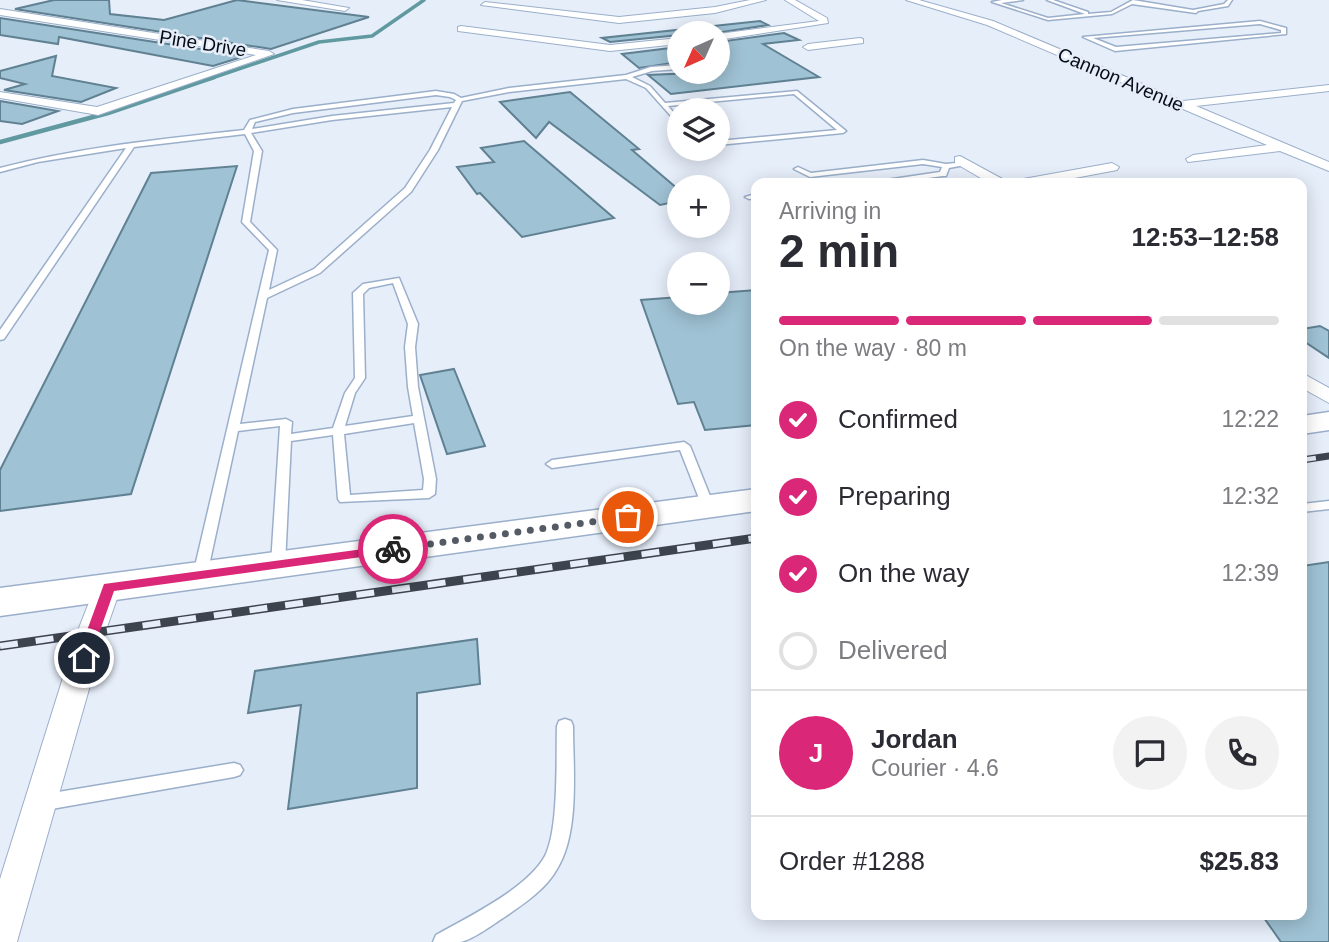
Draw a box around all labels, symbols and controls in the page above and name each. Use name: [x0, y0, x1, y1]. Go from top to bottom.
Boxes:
north arrow: [667, 21, 730, 84]
map controls: [667, 21, 730, 315]
street label: Pine Drive: [158, 26, 248, 61]
street label: Cannon Avenue: [1055, 43, 1187, 115]
button: layers: [667, 98, 730, 161]
button: +: [667, 175, 730, 238]
text: Arriving in: [779, 198, 881, 224]
text: 12:53–12:58: [1132, 222, 1279, 252]
text: 2 min: [779, 225, 899, 277]
button: −: [667, 252, 730, 315]
text: On the way · 80 m: [779, 335, 967, 361]
icon: check: [779, 401, 817, 439]
text: Confirmed: [838, 404, 958, 434]
text: 12:22: [1221, 406, 1279, 432]
icon: check: [779, 478, 817, 516]
text: Preparing: [838, 481, 951, 511]
text: 12:32: [1221, 483, 1279, 509]
pin: [598, 487, 658, 547]
icon: bag: [609, 498, 647, 536]
courier: [358, 514, 428, 584]
icon: bike: [374, 530, 412, 568]
icon: check: [779, 555, 817, 593]
text: On the way: [838, 558, 970, 588]
text: 12:39: [1221, 560, 1279, 586]
pin: [54, 628, 114, 688]
text: Delivered: [838, 635, 948, 665]
icon: home: [65, 639, 103, 677]
button: chat: [1113, 716, 1187, 790]
button: phone: [1205, 716, 1279, 790]
text: Jordan: [871, 724, 958, 754]
text: J: [809, 738, 823, 768]
text: Courier · 4.6: [871, 755, 999, 781]
text: Order #1288: [779, 846, 925, 876]
text: $25.83: [1199, 846, 1279, 876]

